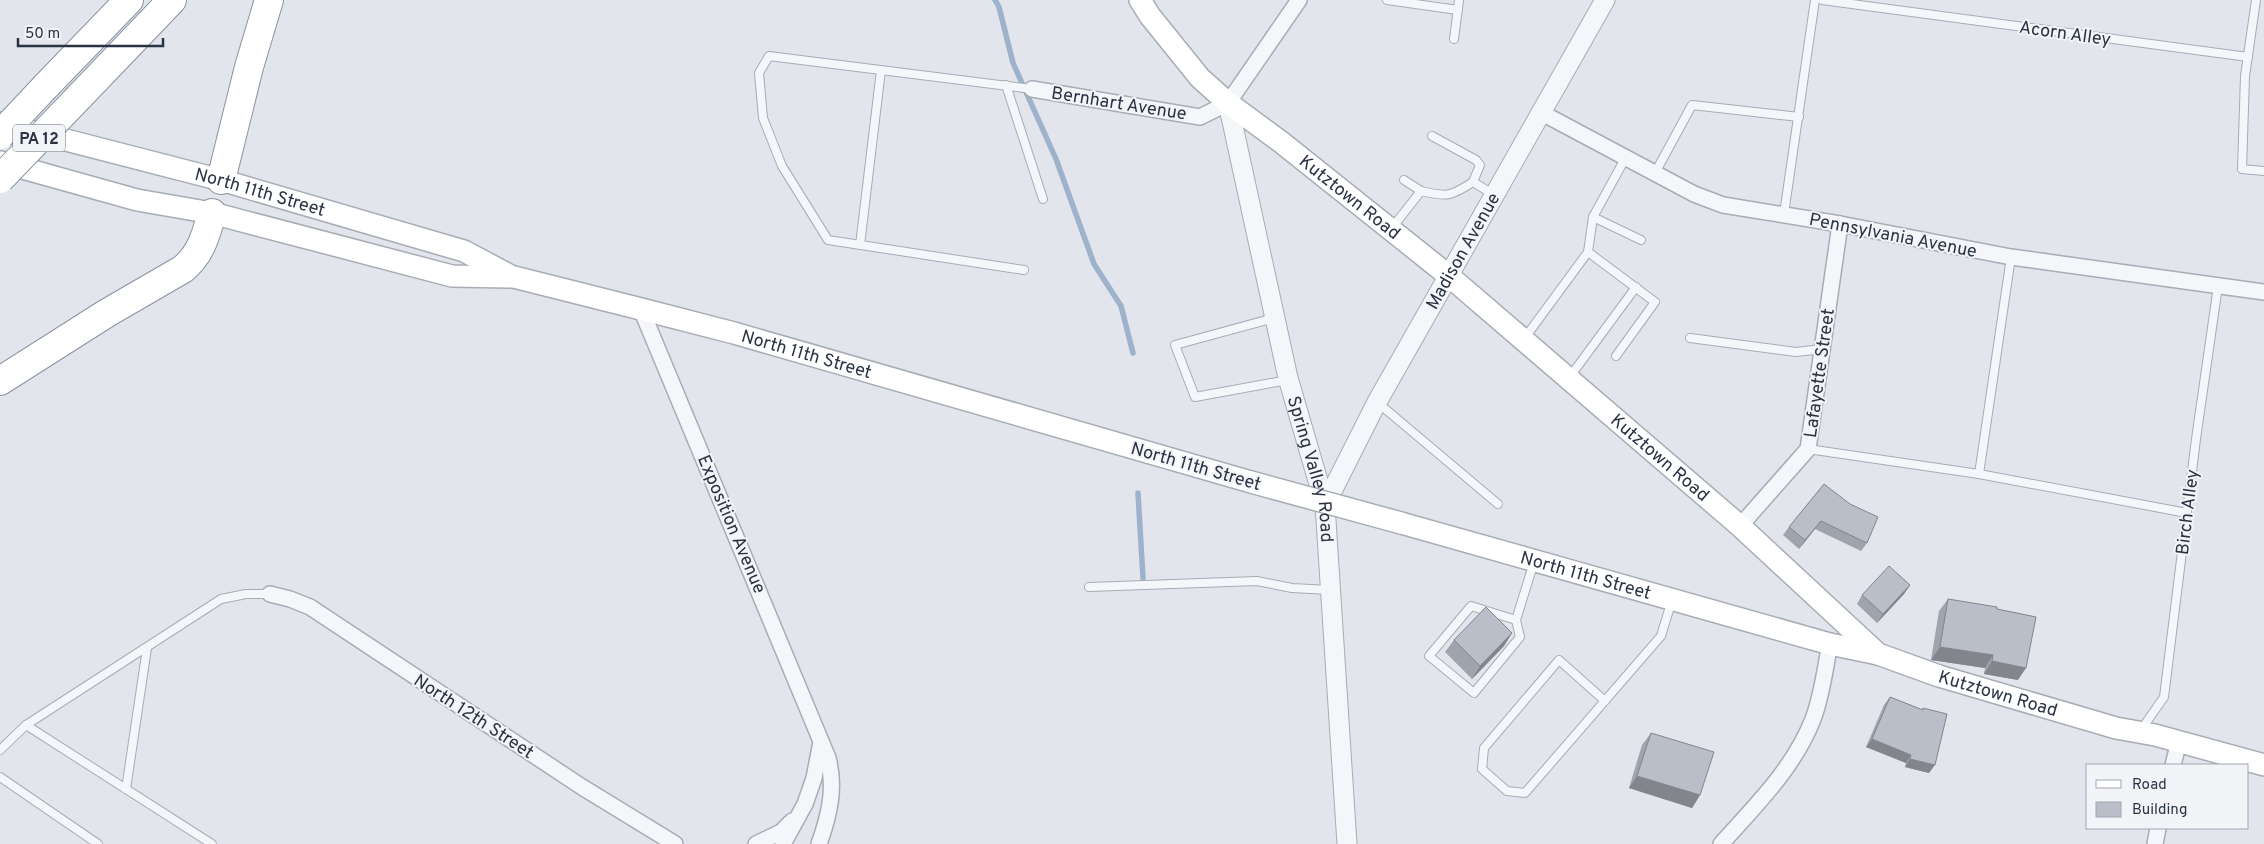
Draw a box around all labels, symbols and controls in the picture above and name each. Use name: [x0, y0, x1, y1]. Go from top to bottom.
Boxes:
scale bar: [18, 15, 162, 47]
street label: Acorn Alley: [2018, 17, 2112, 52]
text: 50 m: [25, 25, 60, 44]
street label: Bernhart Avenue: [1050, 82, 1188, 127]
road number: PA 12: [13, 125, 65, 152]
street label: Kutztown Road: [1294, 151, 1404, 246]
street label: North 11th Street: [192, 164, 328, 223]
street label: Madison Avenue: [1422, 189, 1506, 314]
street label: Pennsylvania Avenue: [1807, 209, 1979, 264]
street label: Lafayette Street: [1800, 307, 1841, 439]
street label: North 11th Street: [738, 326, 874, 385]
street label: Spring Valley Road: [1281, 394, 1337, 543]
street label: Kutztown Road: [1605, 410, 1713, 507]
street label: North 11th Street: [1128, 438, 1263, 497]
street label: Exposition Avenue: [691, 452, 770, 597]
street label: Birch Alley: [2172, 468, 2205, 556]
street label: North 11th Street: [1517, 547, 1653, 606]
street label: Kutztown Road: [1935, 666, 2060, 723]
street label: North 12th Street: [409, 670, 538, 765]
legend: [2086, 764, 2249, 829]
text: Road: [2132, 776, 2167, 795]
text: Building: [2132, 801, 2187, 820]

